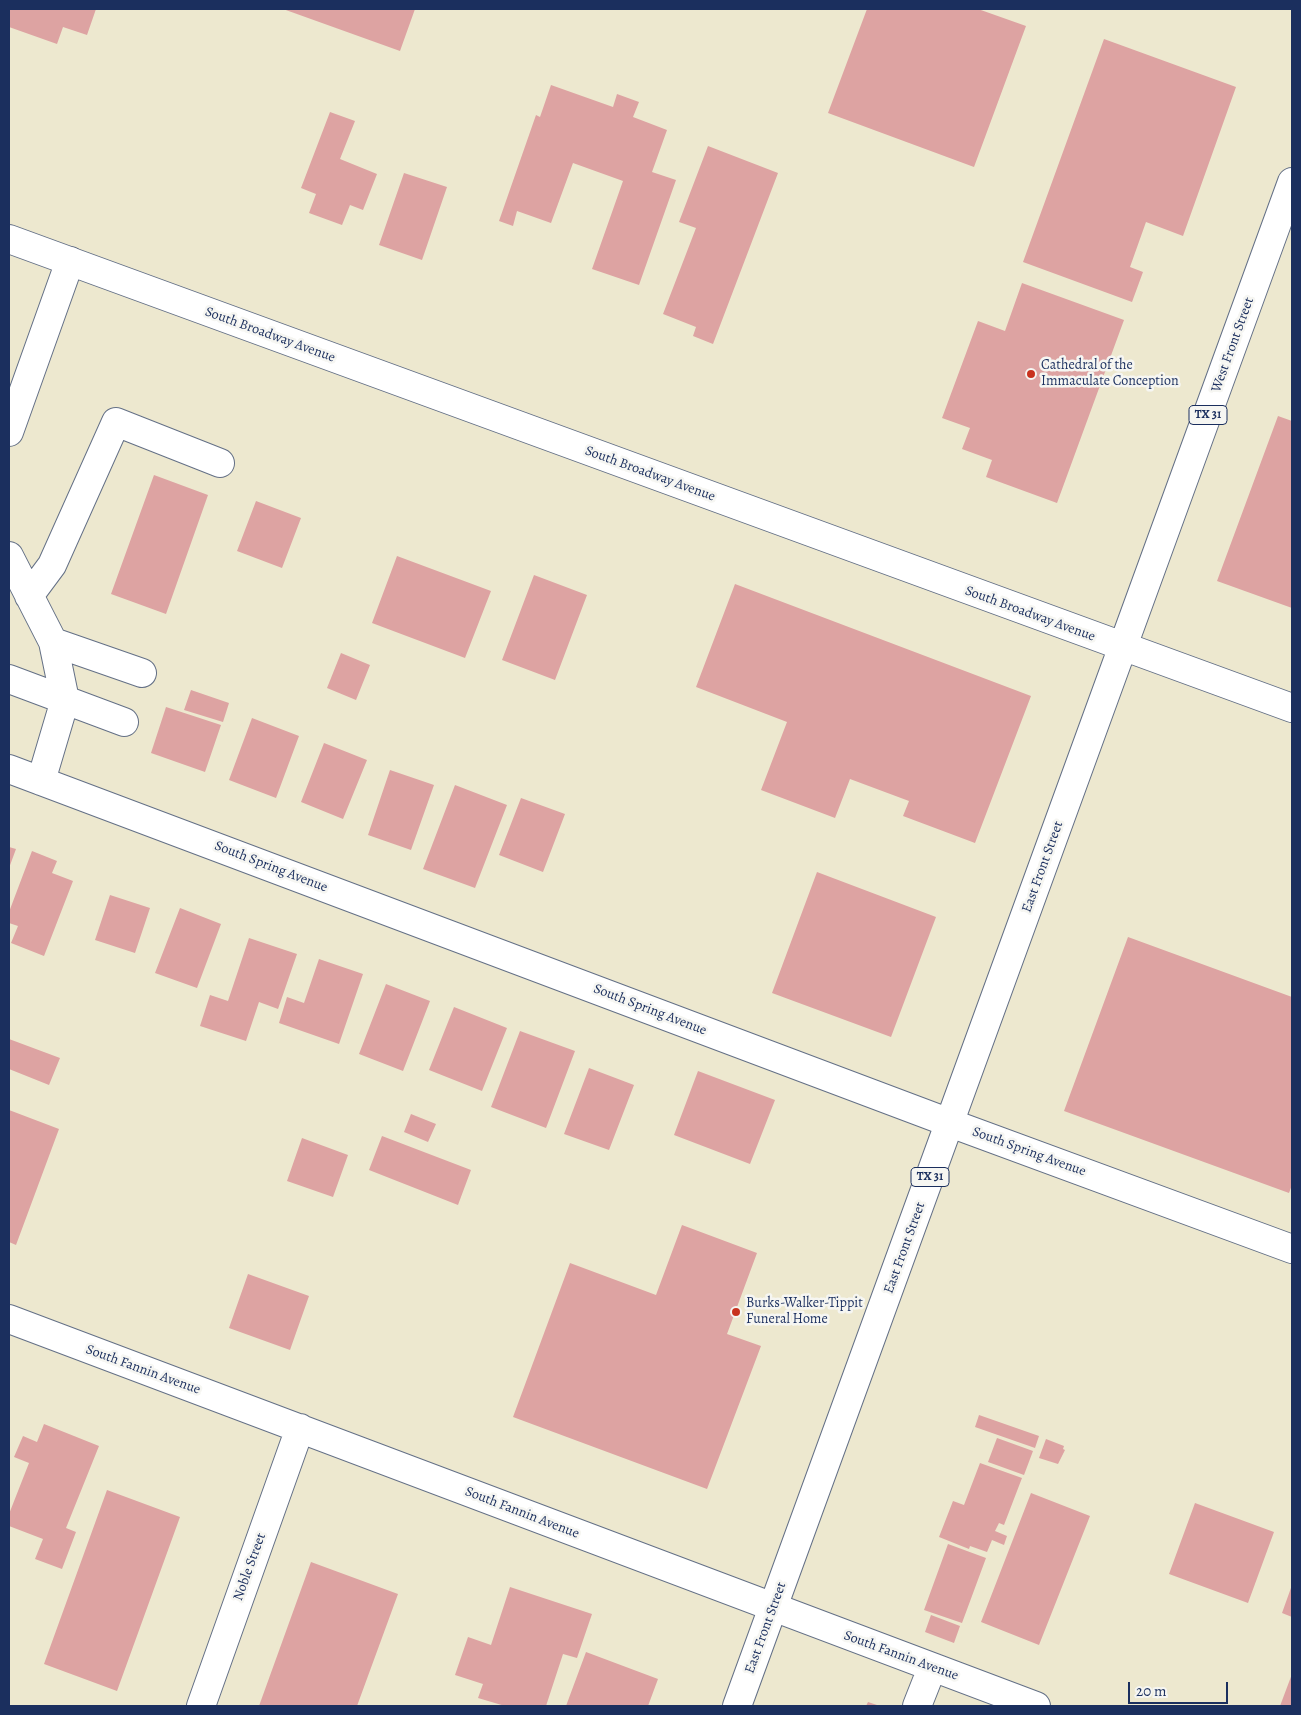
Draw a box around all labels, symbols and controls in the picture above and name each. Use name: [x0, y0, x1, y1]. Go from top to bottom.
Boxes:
street label: West Front Street: [1208, 295, 1258, 395]
street label: South Broadway Avenue: [202, 304, 338, 366]
place label: Cathedral of the Immaculate Conception: [1041, 358, 1179, 391]
marker: Cathedral of the Immaculate Conception: [1025, 368, 1037, 380]
road number: TX 31: [1189, 406, 1227, 424]
street label: South Broadway Avenue: [582, 443, 718, 505]
street label: South Broadway Avenue: [962, 583, 1098, 645]
street label: East Front Street: [1019, 819, 1067, 915]
street label: South Spring Avenue: [212, 838, 330, 896]
street label: South Spring Avenue: [591, 981, 709, 1039]
street label: South Spring Avenue: [970, 1124, 1088, 1180]
road number: TX 31: [911, 1168, 949, 1186]
street label: East Front Street: [881, 1200, 929, 1296]
place label: Burks-Walker-Tippit Funeral Home: [746, 1296, 863, 1328]
marker: Burks-Walker-Tippit Funeral Home: [730, 1306, 742, 1318]
street label: South Fannin Avenue: [83, 1341, 203, 1399]
street label: South Fannin Avenue: [462, 1483, 582, 1543]
street label: Noble Street: [230, 1531, 270, 1603]
street label: East Front Street: [742, 1580, 790, 1676]
street label: South Fannin Avenue: [841, 1627, 961, 1685]
scale bar: [1131, 1672, 1231, 1704]
text: 20 m: [1136, 1681, 1167, 1701]

